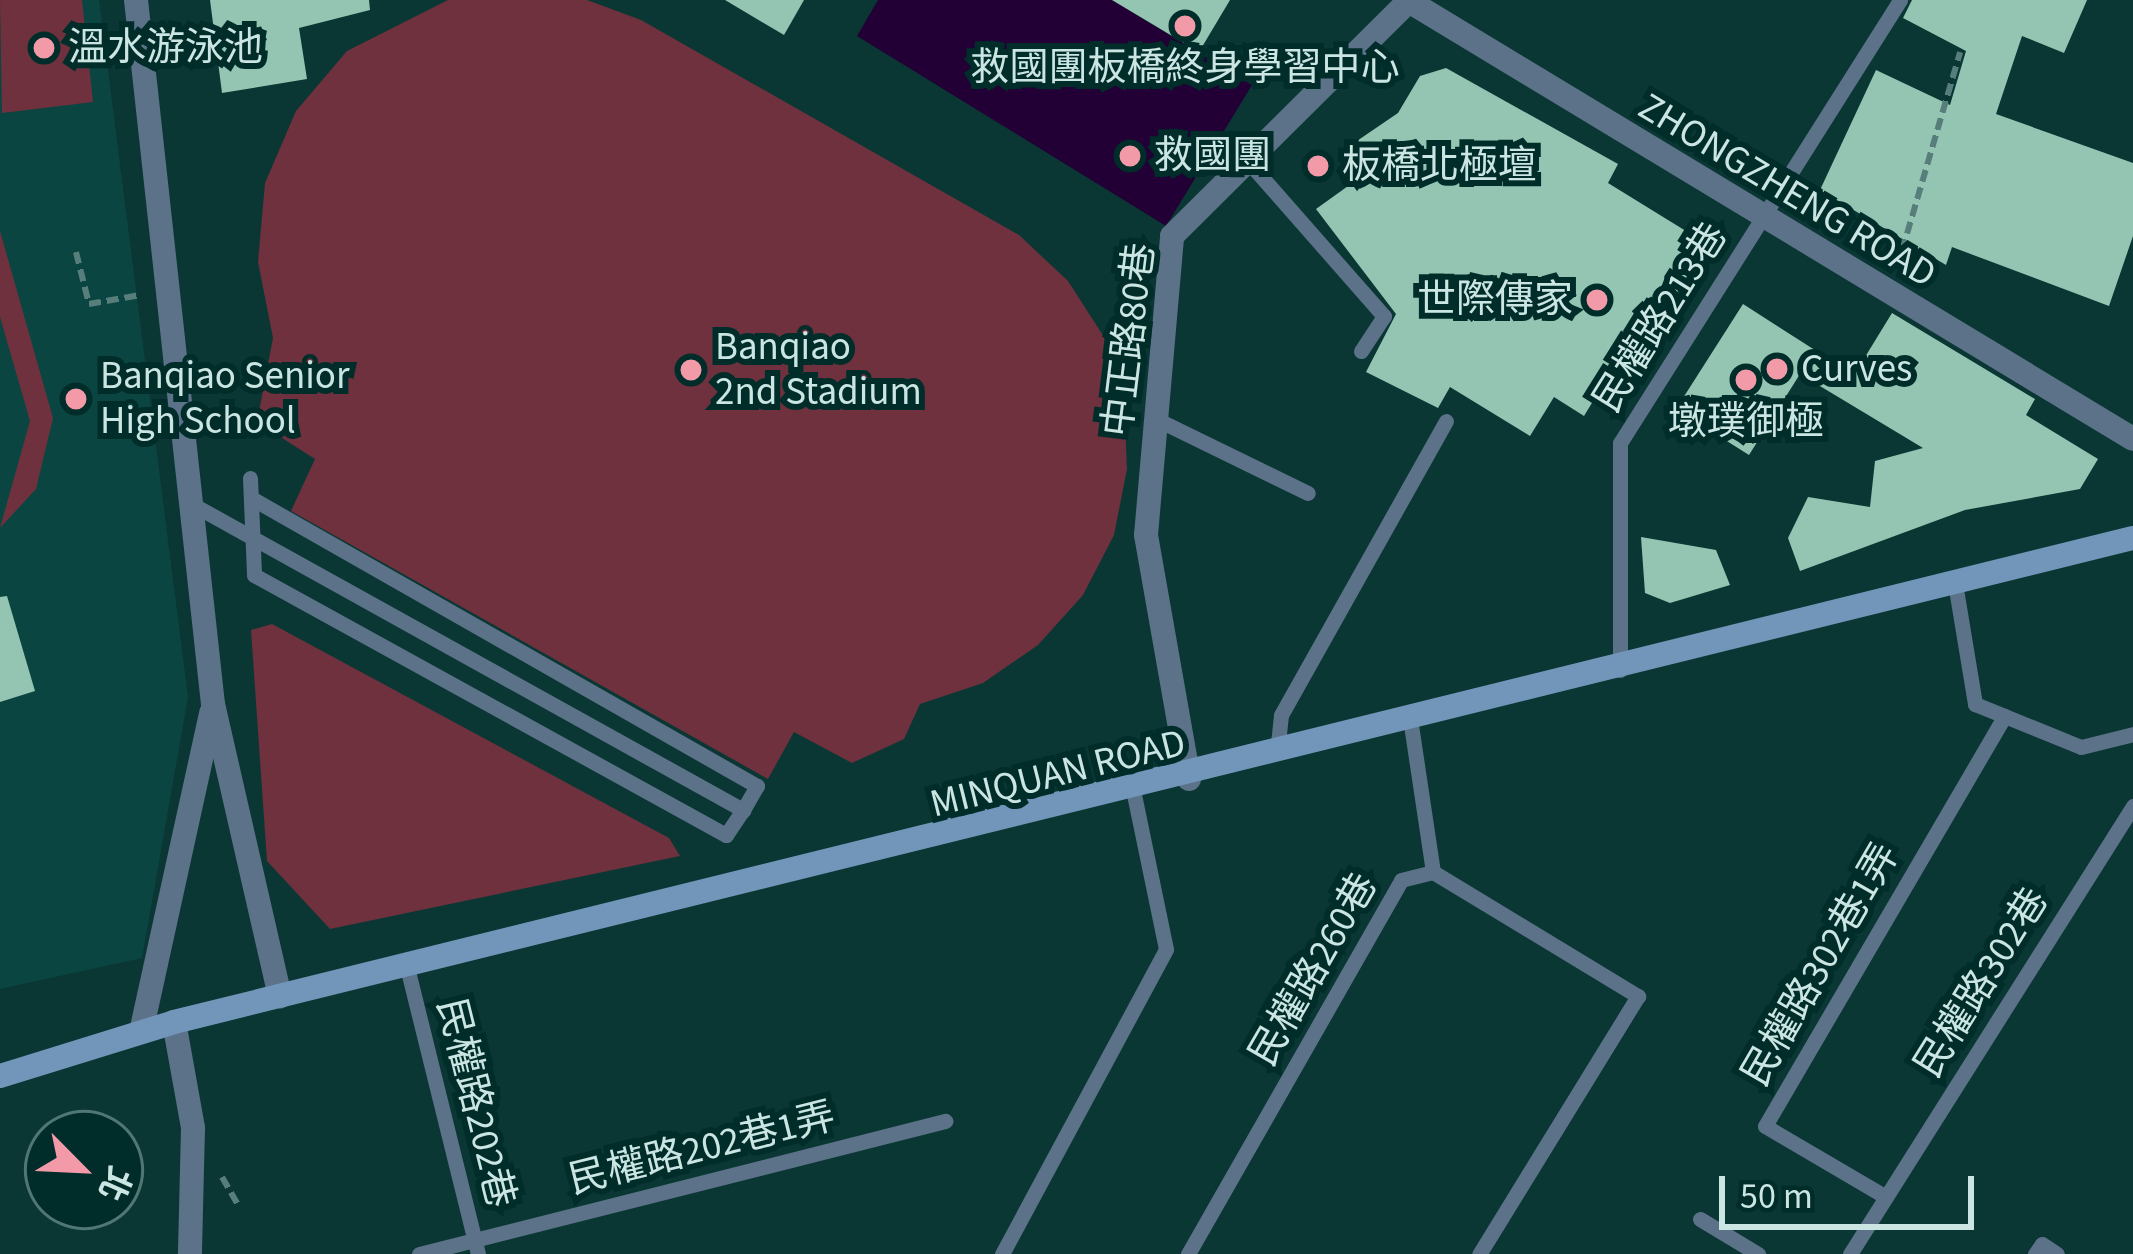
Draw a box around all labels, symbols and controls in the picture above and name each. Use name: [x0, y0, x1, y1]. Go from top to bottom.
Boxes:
marker: 救國團板橋終身學習中心: [1172, 13, 1198, 39]
place label: 溫水游泳池: [68, 25, 263, 71]
marker: 溫水游泳池: [31, 35, 57, 61]
place label: 救國團板橋終身學習中心: [971, 45, 1399, 91]
street label: ZHONGZHENG ROAD: [1630, 84, 1944, 298]
place label: 救國團: [1154, 133, 1271, 179]
marker: 救國團: [1117, 143, 1143, 169]
place label: 板橋北極壇: [1342, 143, 1537, 189]
marker: 板橋北極壇: [1305, 153, 1331, 179]
street label: 民權路213巷: [1584, 215, 1738, 421]
street label: 中正路80巷: [1095, 240, 1165, 440]
place label: 世際傳家: [1417, 277, 1573, 323]
marker: 世際傳家: [1584, 287, 1610, 313]
place label: Banqiao 2nd Stadium: [715, 325, 922, 416]
place label: Curves: [1801, 346, 1912, 392]
place label: Banqiao Senior High School: [100, 354, 350, 445]
marker: Curves: [1764, 356, 1790, 382]
marker: Banqiao 2nd Stadium: [678, 357, 704, 383]
marker: 墩璞御極: [1733, 367, 1759, 393]
marker: Banqiao Senior High School: [63, 386, 89, 412]
place label: 墩璞御極: [1668, 399, 1824, 445]
street label: MINQUAN ROAD: [926, 720, 1190, 828]
street label: 民權路302巷1弄: [1733, 835, 1909, 1095]
street label: 民權路260巷: [1240, 866, 1388, 1074]
street label: 民權路302巷: [1905, 880, 2059, 1086]
street label: 民權路202巷: [426, 993, 524, 1213]
street label: 民權路202巷1弄: [564, 1093, 840, 1205]
north arrow: [24, 1110, 144, 1230]
scale bar: [1725, 1152, 1980, 1226]
text: 北: [86, 1159, 143, 1208]
text: 50 m: [1740, 1171, 1813, 1222]

